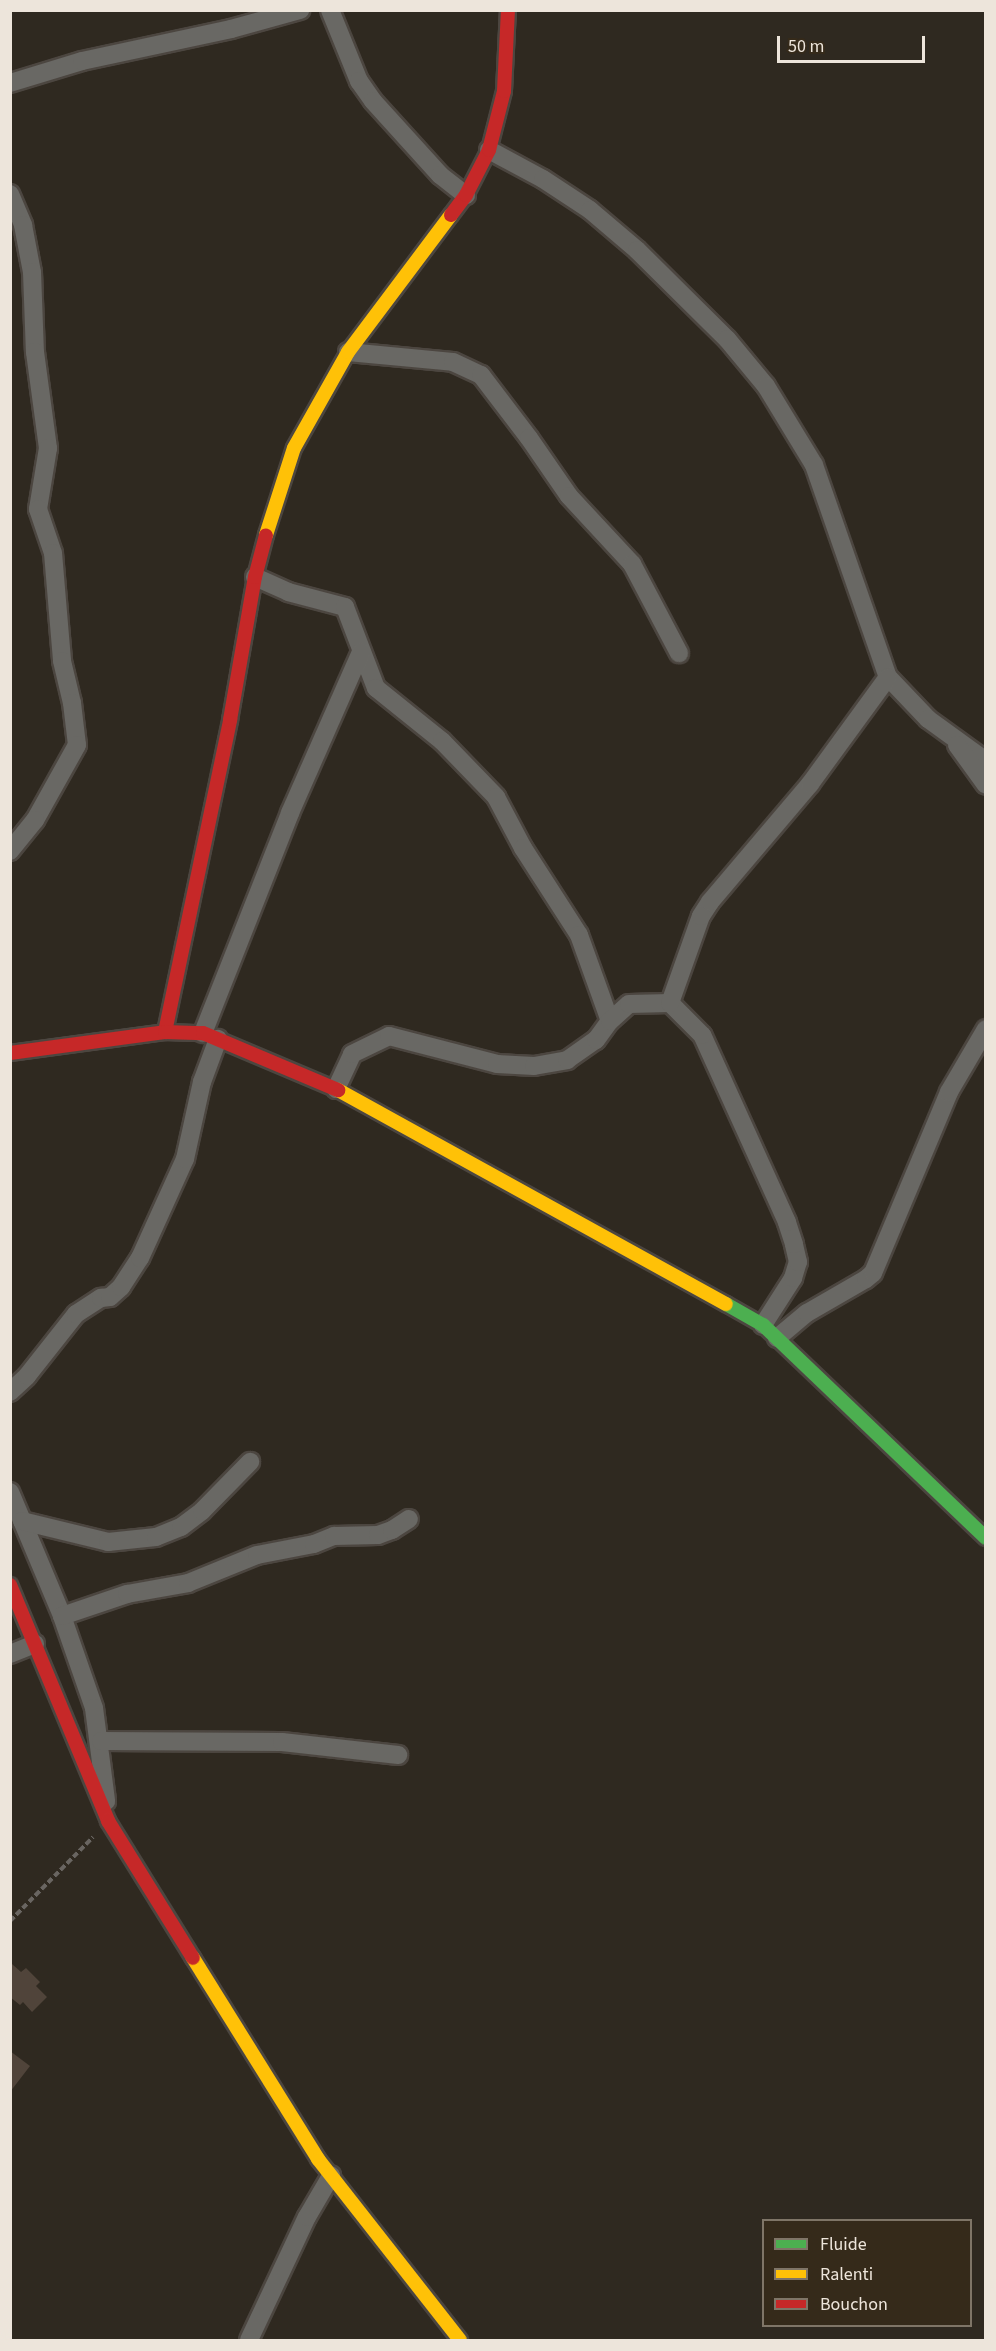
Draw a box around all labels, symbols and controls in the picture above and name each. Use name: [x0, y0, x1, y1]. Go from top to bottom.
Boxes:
scale bar: [780, 24, 928, 62]
text: 50 m: [788, 34, 824, 59]
legend: [762, 2219, 972, 2327]
text: Fluide: [820, 2232, 867, 2257]
text: Ralenti: [820, 2262, 873, 2287]
text: Bouchon: [820, 2292, 888, 2317]

